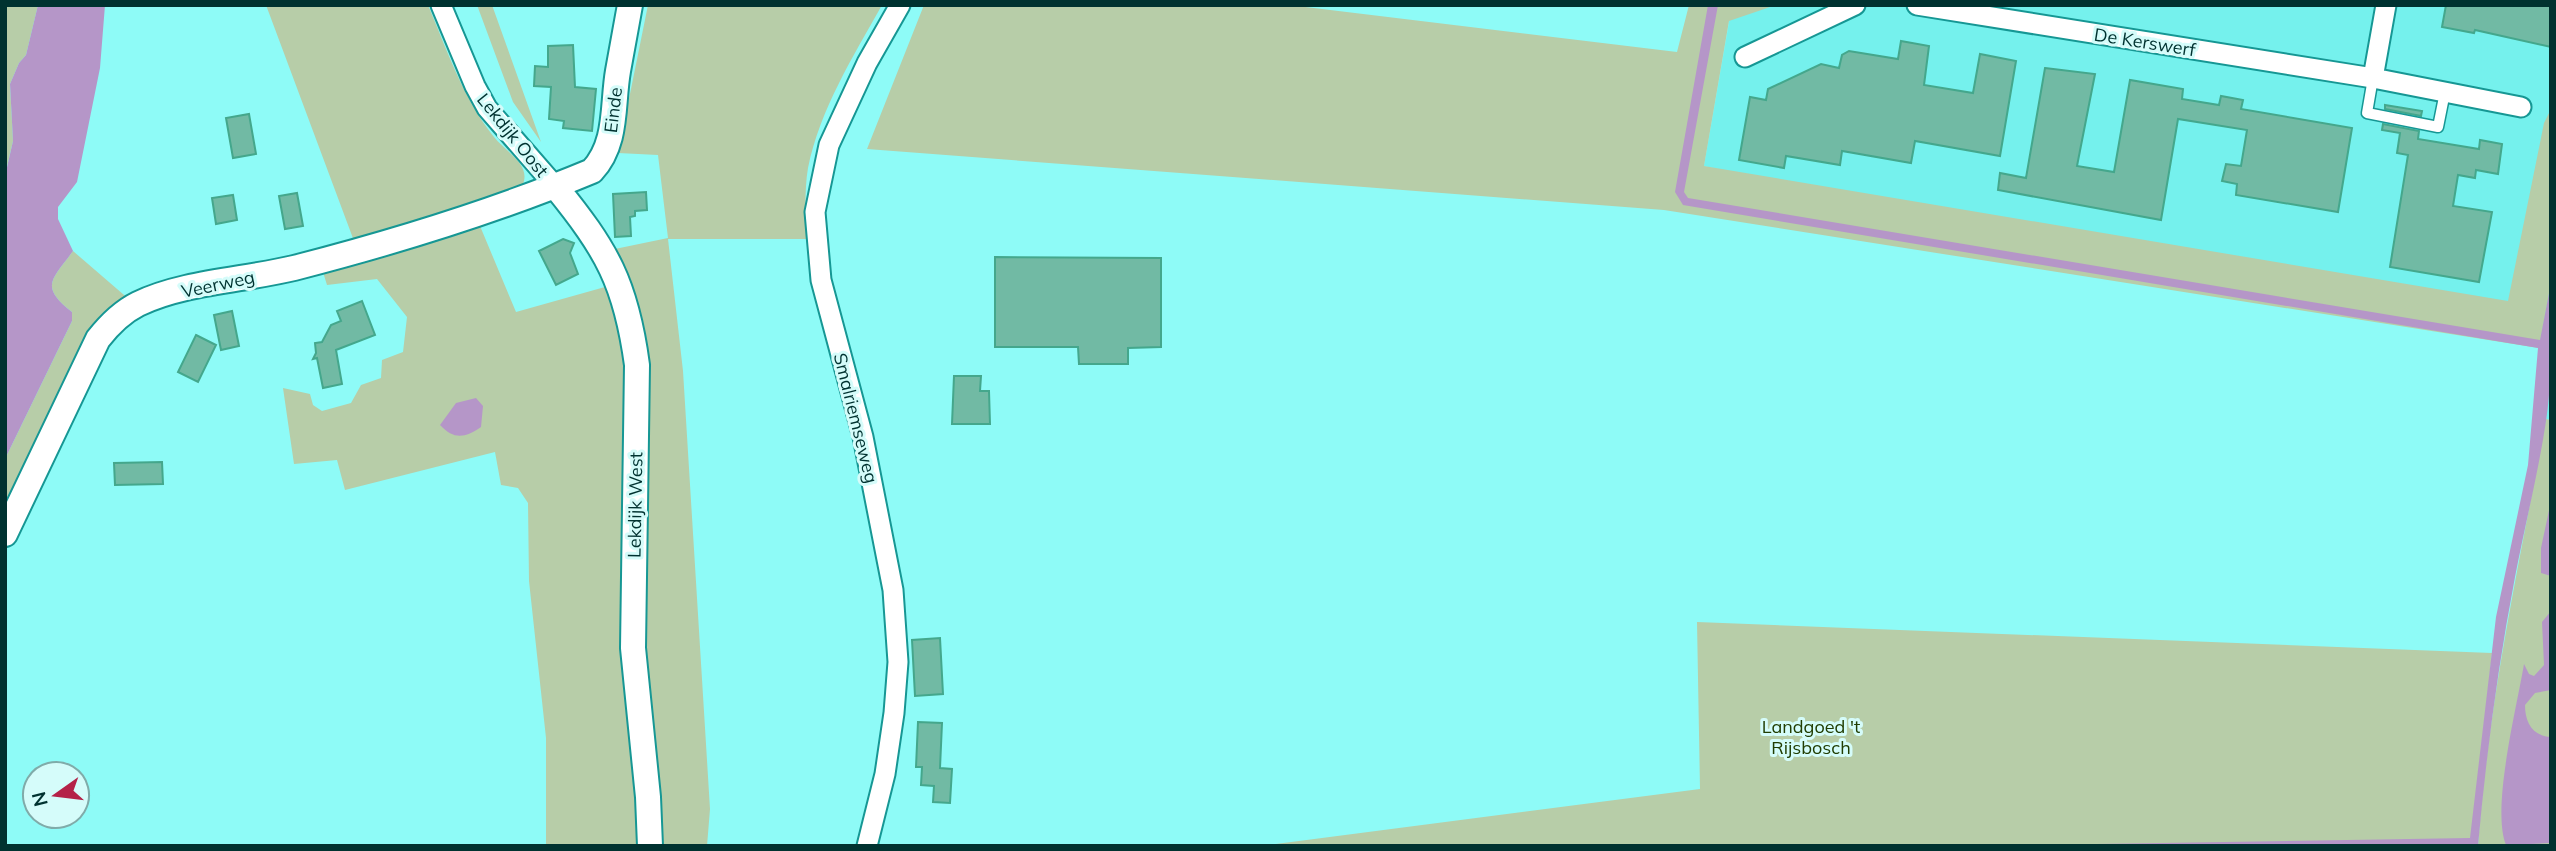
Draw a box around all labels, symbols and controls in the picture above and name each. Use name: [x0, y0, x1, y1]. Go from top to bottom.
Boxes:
street label: De Kerswerf: [2093, 23, 2198, 62]
street label: Einde: [599, 86, 627, 134]
street label: Lekdijk Oost: [472, 88, 554, 182]
street label: Veerweg: [179, 265, 257, 303]
street label: Smalriemseweg: [829, 351, 883, 485]
street label: Lekdijk West: [623, 452, 647, 558]
park label: Landgoed 't Rijsbosch: [1762, 715, 1860, 759]
north arrow: [21, 760, 91, 830]
text: N: [26, 789, 53, 809]

